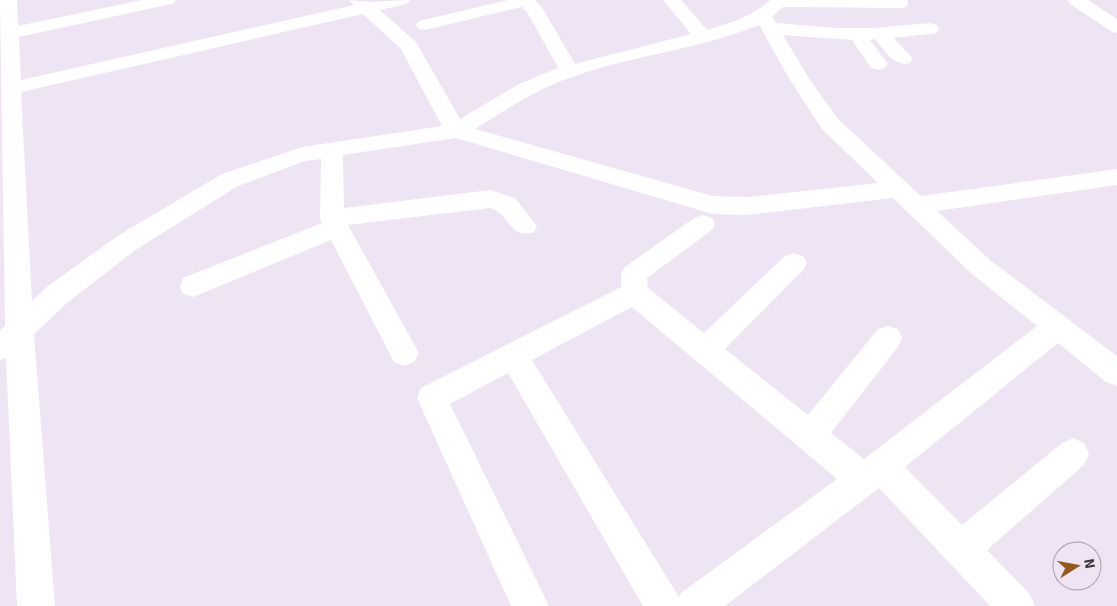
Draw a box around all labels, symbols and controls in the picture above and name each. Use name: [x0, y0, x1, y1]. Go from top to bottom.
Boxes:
north arrow: [1052, 541, 1102, 591]
text: N: [1080, 557, 1099, 570]

